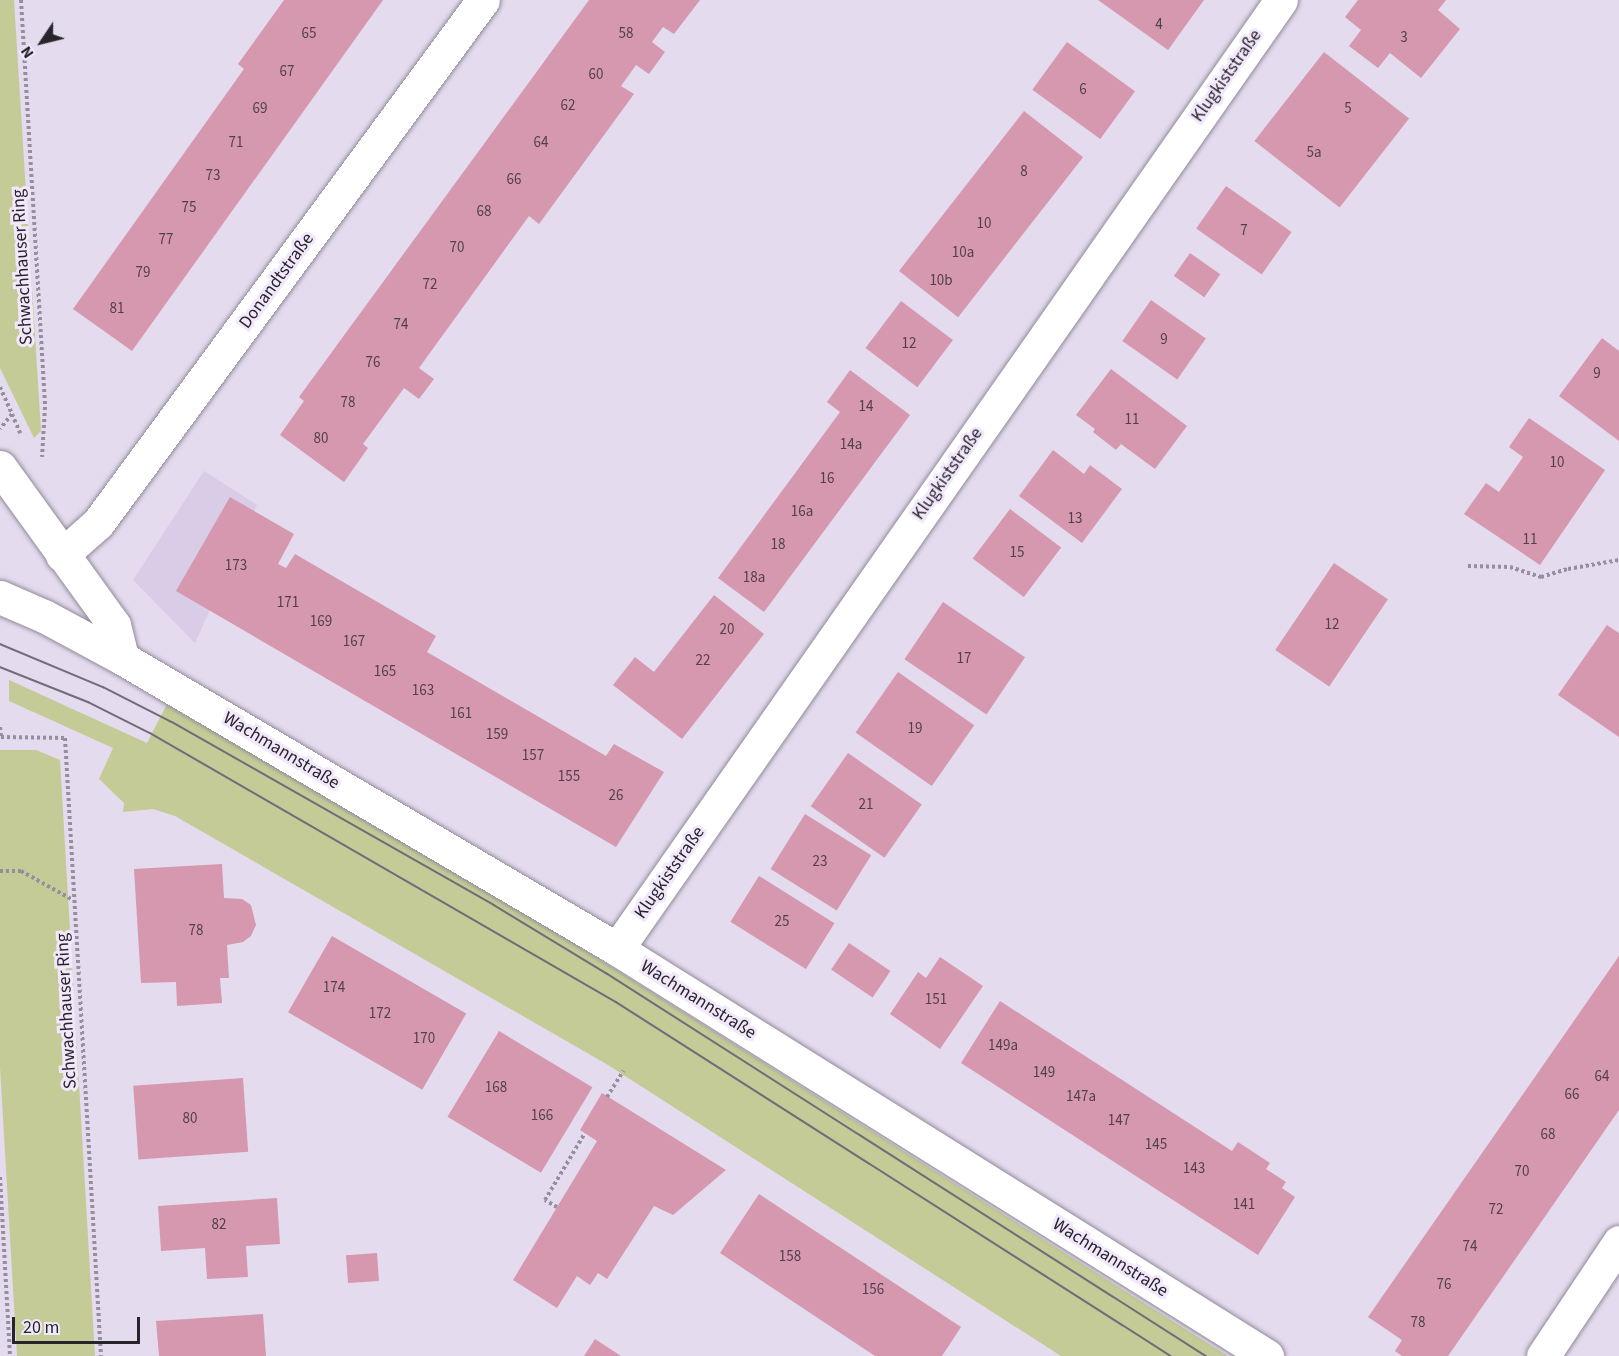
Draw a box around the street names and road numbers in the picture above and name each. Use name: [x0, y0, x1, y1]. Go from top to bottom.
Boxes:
street label: Klugkiststraße: [1187, 26, 1267, 126]
street label: Schwachhauser Ring: [8, 189, 38, 345]
street label: Donandtstraße: [235, 229, 319, 333]
street label: Klugkiststraße: [908, 424, 988, 524]
street label: Wachmannstraße: [219, 708, 343, 794]
street label: Klugkiststraße: [630, 823, 710, 923]
street label: Schwachhauser Ring: [52, 933, 82, 1089]
street label: Wachmannstraße: [636, 956, 760, 1044]
street label: Wachmannstraße: [1048, 1214, 1172, 1302]

